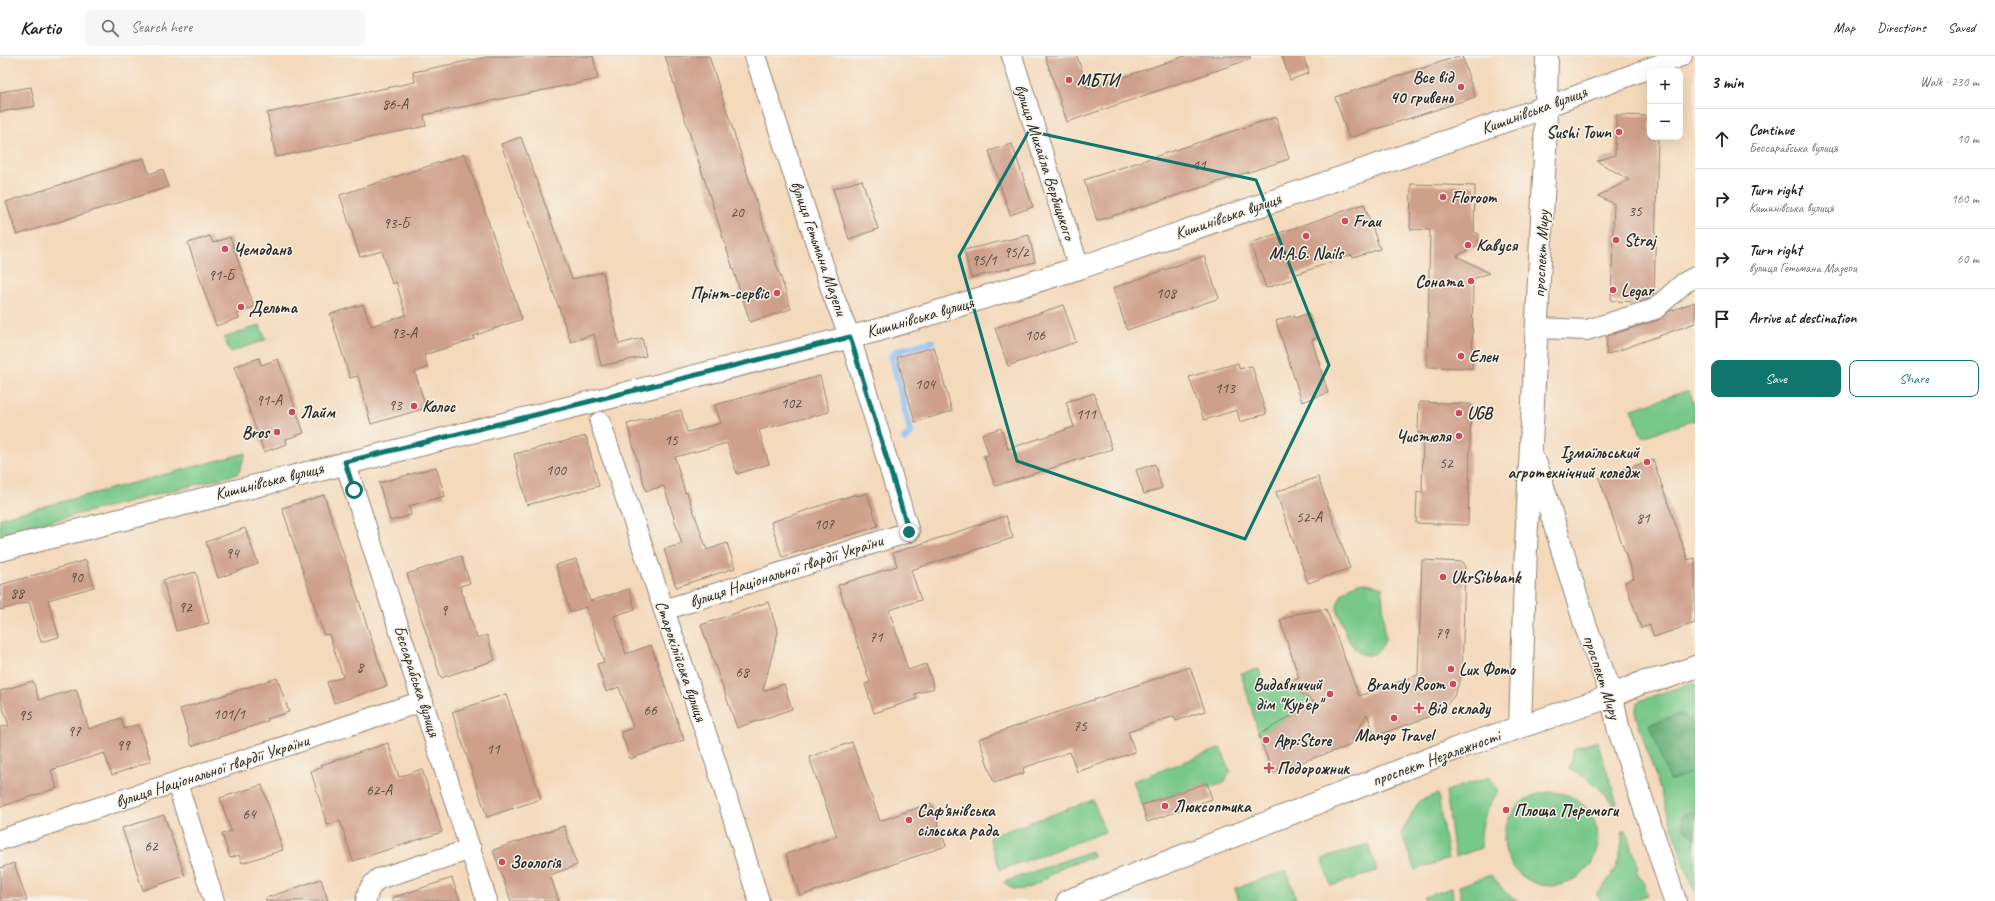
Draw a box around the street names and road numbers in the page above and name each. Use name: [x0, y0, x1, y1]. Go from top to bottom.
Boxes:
street label: вулиця Михайла Вербицького: [1010, 81, 1081, 245]
street label: Кишинівська вулиця: [1478, 81, 1590, 139]
street label: вулиця Гетьмана Мазепи: [785, 178, 852, 320]
street label: Кишинівська вулиця: [1172, 188, 1285, 244]
street label: проспект Миру: [1528, 209, 1554, 298]
street label: Кишинівська вулиця: [864, 291, 977, 342]
street label: Кишинівська вулиця: [213, 457, 326, 505]
street label: вулиця Національної гвардії України: [687, 529, 887, 612]
street label: Старокілійська вулиця: [651, 598, 712, 725]
street label: Бессарабська вулиця: [389, 623, 445, 740]
street label: проспект Миру: [1579, 632, 1626, 723]
street label: проспект Незалежності: [1369, 724, 1505, 792]
street label: вулиця Національної гвардії України: [113, 729, 313, 812]

